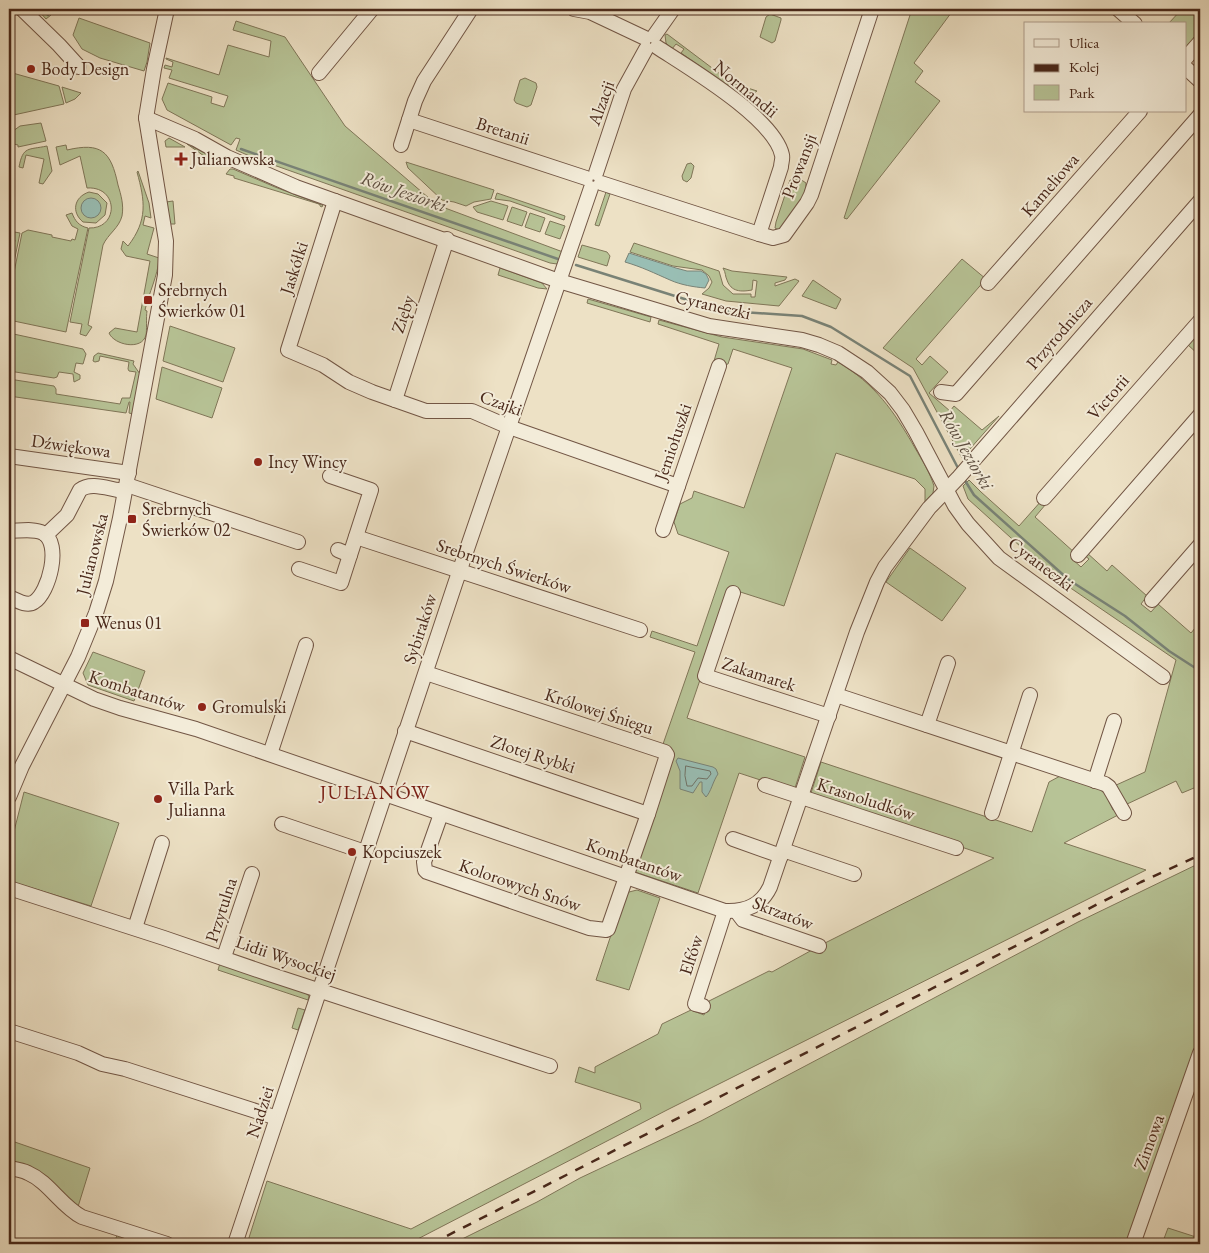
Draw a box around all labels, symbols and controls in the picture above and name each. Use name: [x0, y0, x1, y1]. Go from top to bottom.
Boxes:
legend: [1024, 22, 1186, 112]
text: Ulica: [1069, 33, 1099, 52]
street label: Normandii: [709, 55, 784, 123]
place label: Body Design: [41, 57, 130, 80]
text: Kolej: [1069, 57, 1099, 76]
marker: Body Design: [25, 63, 37, 75]
street label: Alzacji: [581, 77, 619, 129]
text: Park: [1069, 83, 1096, 102]
street label: Bretanii: [474, 111, 533, 150]
street label: Prowansji: [776, 130, 822, 202]
place label: Julianowska: [189, 147, 275, 170]
street label: Kameliowa: [1016, 147, 1084, 221]
marker: Julianowska: [175, 153, 187, 165]
water label: Rów Jeziorki: [357, 165, 452, 218]
street label: Jaskółki: [274, 238, 313, 299]
place label: Srebrnych Świerków 01: [158, 278, 246, 322]
street label: Cyraneczki: [673, 285, 754, 324]
street label: Przyrodnicza: [1021, 291, 1097, 374]
street label: Zięby: [386, 292, 419, 336]
marker: Srebrnych Świerków 01: [142, 294, 154, 306]
street label: Victorii: [1082, 369, 1134, 424]
street label: Czajki: [477, 384, 526, 421]
street label: Jemiołuszki: [648, 400, 697, 485]
water label: Rów Jeziorki: [933, 404, 1000, 495]
street label: Dźwiękowa: [30, 429, 113, 463]
place label: Incy Wincy: [268, 450, 347, 473]
marker: Incy Wincy: [252, 456, 264, 468]
place label: Srebrnych Świerków 02: [142, 497, 231, 541]
street label: Julianowska: [70, 510, 113, 599]
marker: Srebrnych Świerków 02: [126, 513, 138, 525]
street label: Cyraneczki: [1004, 531, 1079, 596]
street label: Srebrnych Świerków: [434, 533, 575, 598]
street label: Sybiraków: [397, 590, 442, 667]
place label: Wenus 01: [95, 611, 162, 634]
marker: Wenus 01: [79, 617, 91, 629]
street label: Zakamarek: [719, 651, 800, 696]
street label: Kombatantów: [86, 664, 189, 717]
street label: Królowej Śniegu: [542, 682, 657, 739]
place label: Gromulski: [212, 695, 287, 718]
marker: Gromulski: [196, 701, 208, 713]
street label: Złotej Rybki: [488, 729, 579, 778]
street label: Krasnoludków: [814, 772, 919, 825]
place label: Villa Park Julianna: [166, 777, 235, 821]
district label: JULIANÓW: [318, 779, 430, 805]
marker: Villa Park Julianna: [152, 793, 164, 805]
street label: Kombatantów: [583, 832, 686, 887]
place label: Kopciuszek: [362, 840, 442, 863]
marker: Kopciuszek: [346, 846, 358, 858]
street label: Kolorowych Snów: [456, 853, 585, 916]
street label: Przytulna: [199, 874, 242, 945]
street label: Skrzatów: [749, 890, 818, 935]
street label: Lidii Wysockiej: [233, 930, 340, 985]
street label: Elfów: [673, 931, 708, 978]
street label: Nadziei: [240, 1082, 279, 1141]
street label: Zimowa: [1128, 1110, 1169, 1173]

